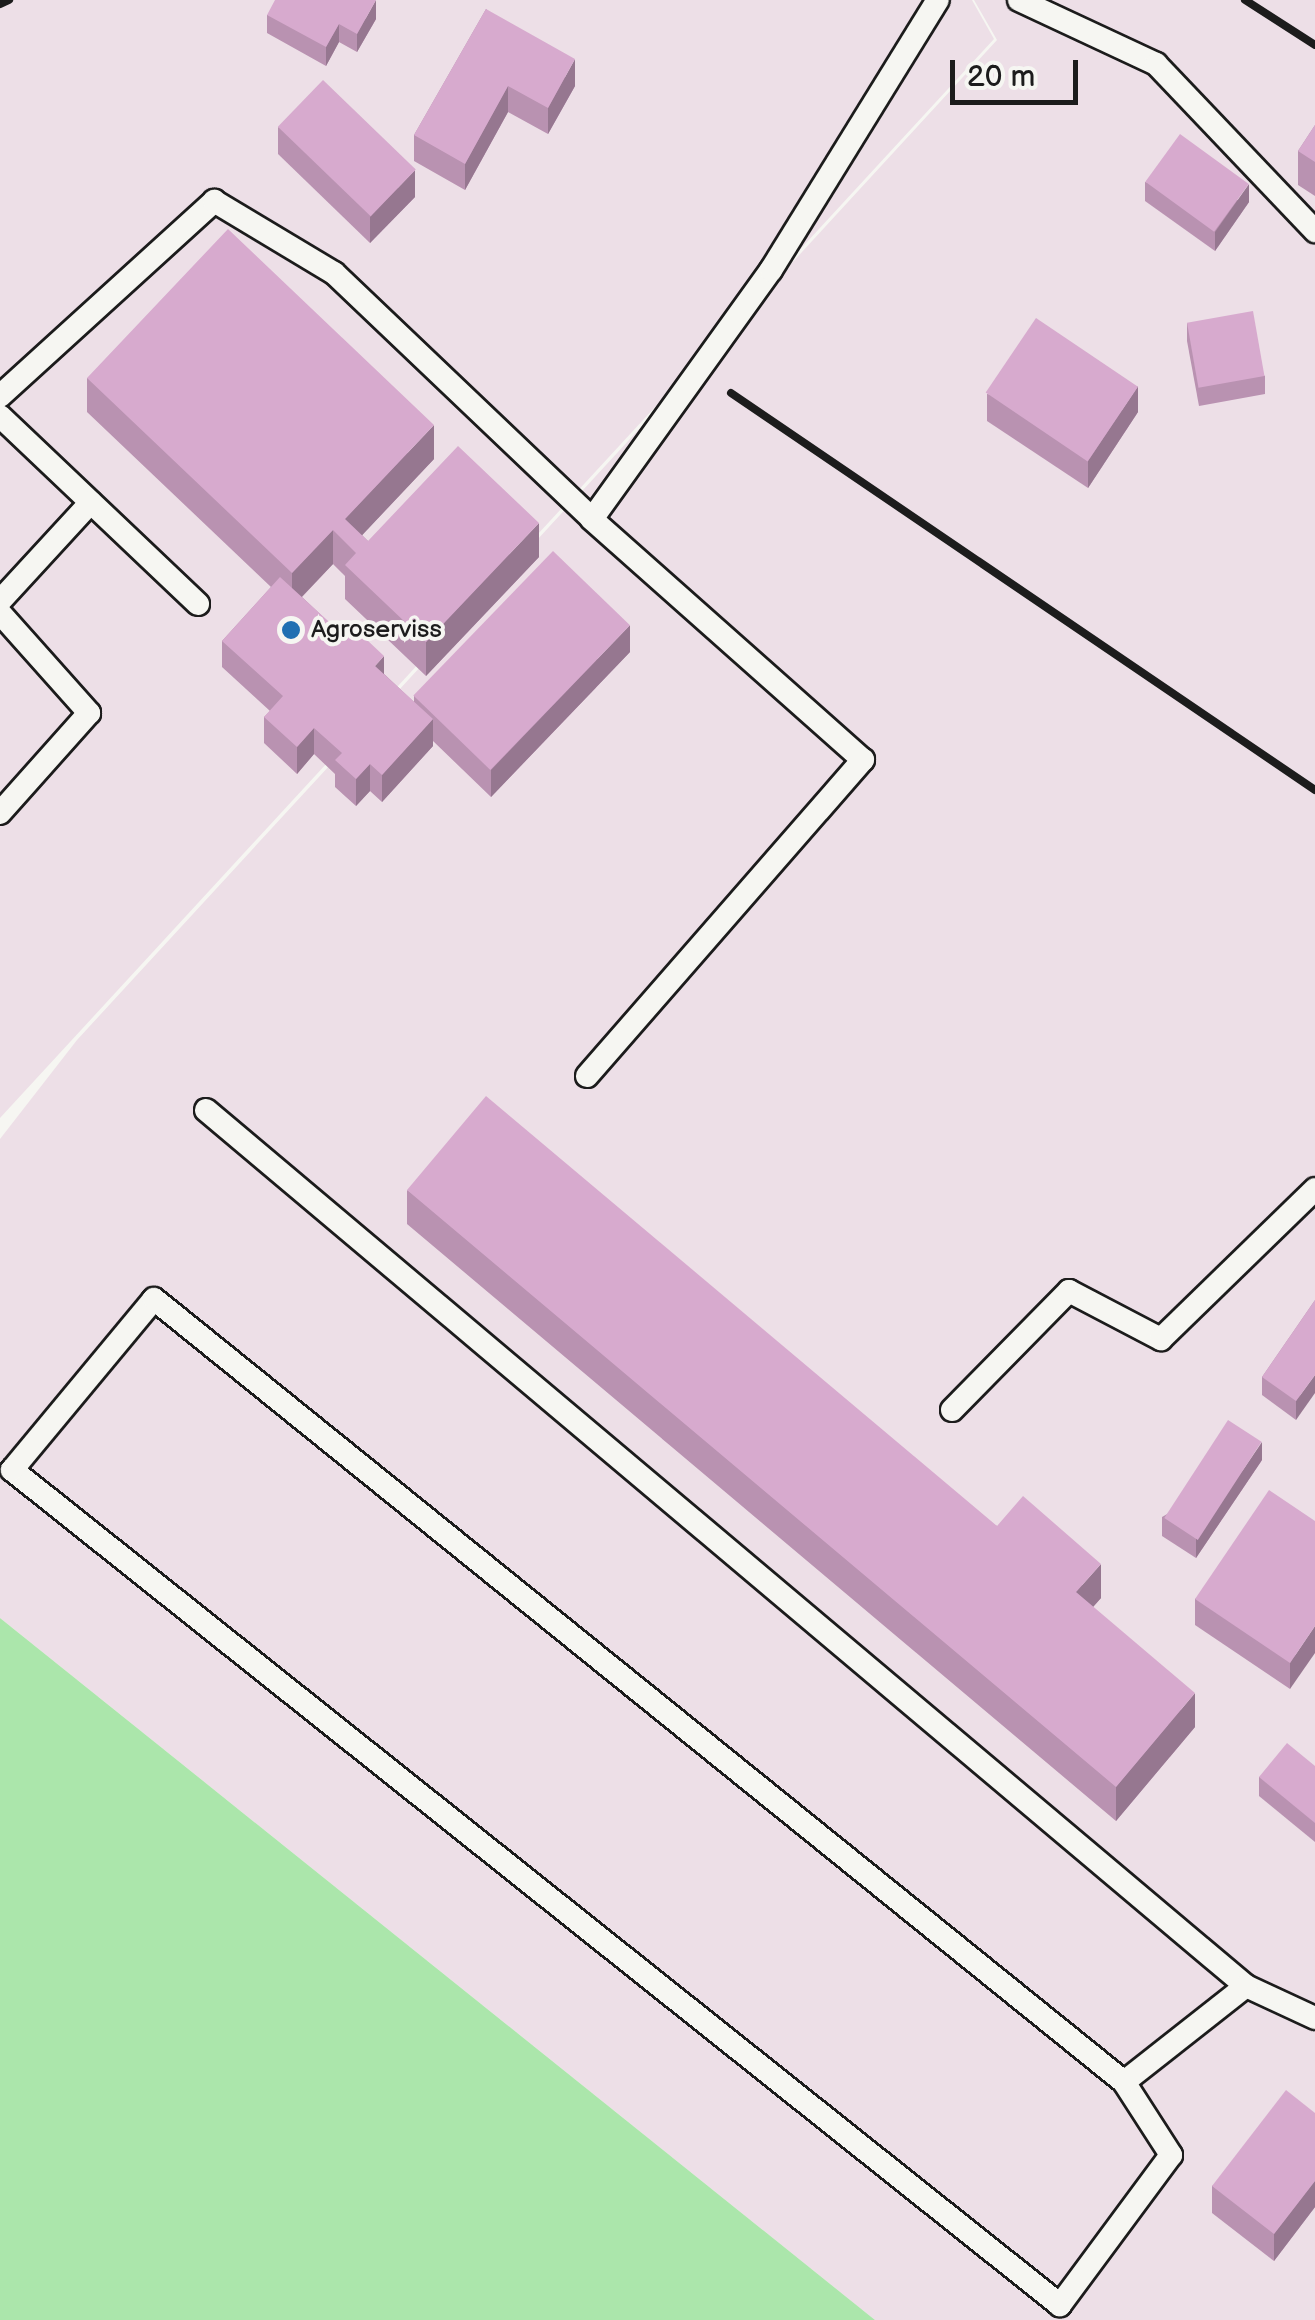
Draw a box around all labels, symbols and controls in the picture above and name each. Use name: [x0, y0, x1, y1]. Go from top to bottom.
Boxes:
scale bar: [955, 40, 1082, 102]
text: 20 m: [967, 59, 1035, 95]
place label: Agroserviss: [311, 615, 442, 645]
marker: Agroserviss: [280, 619, 302, 641]

